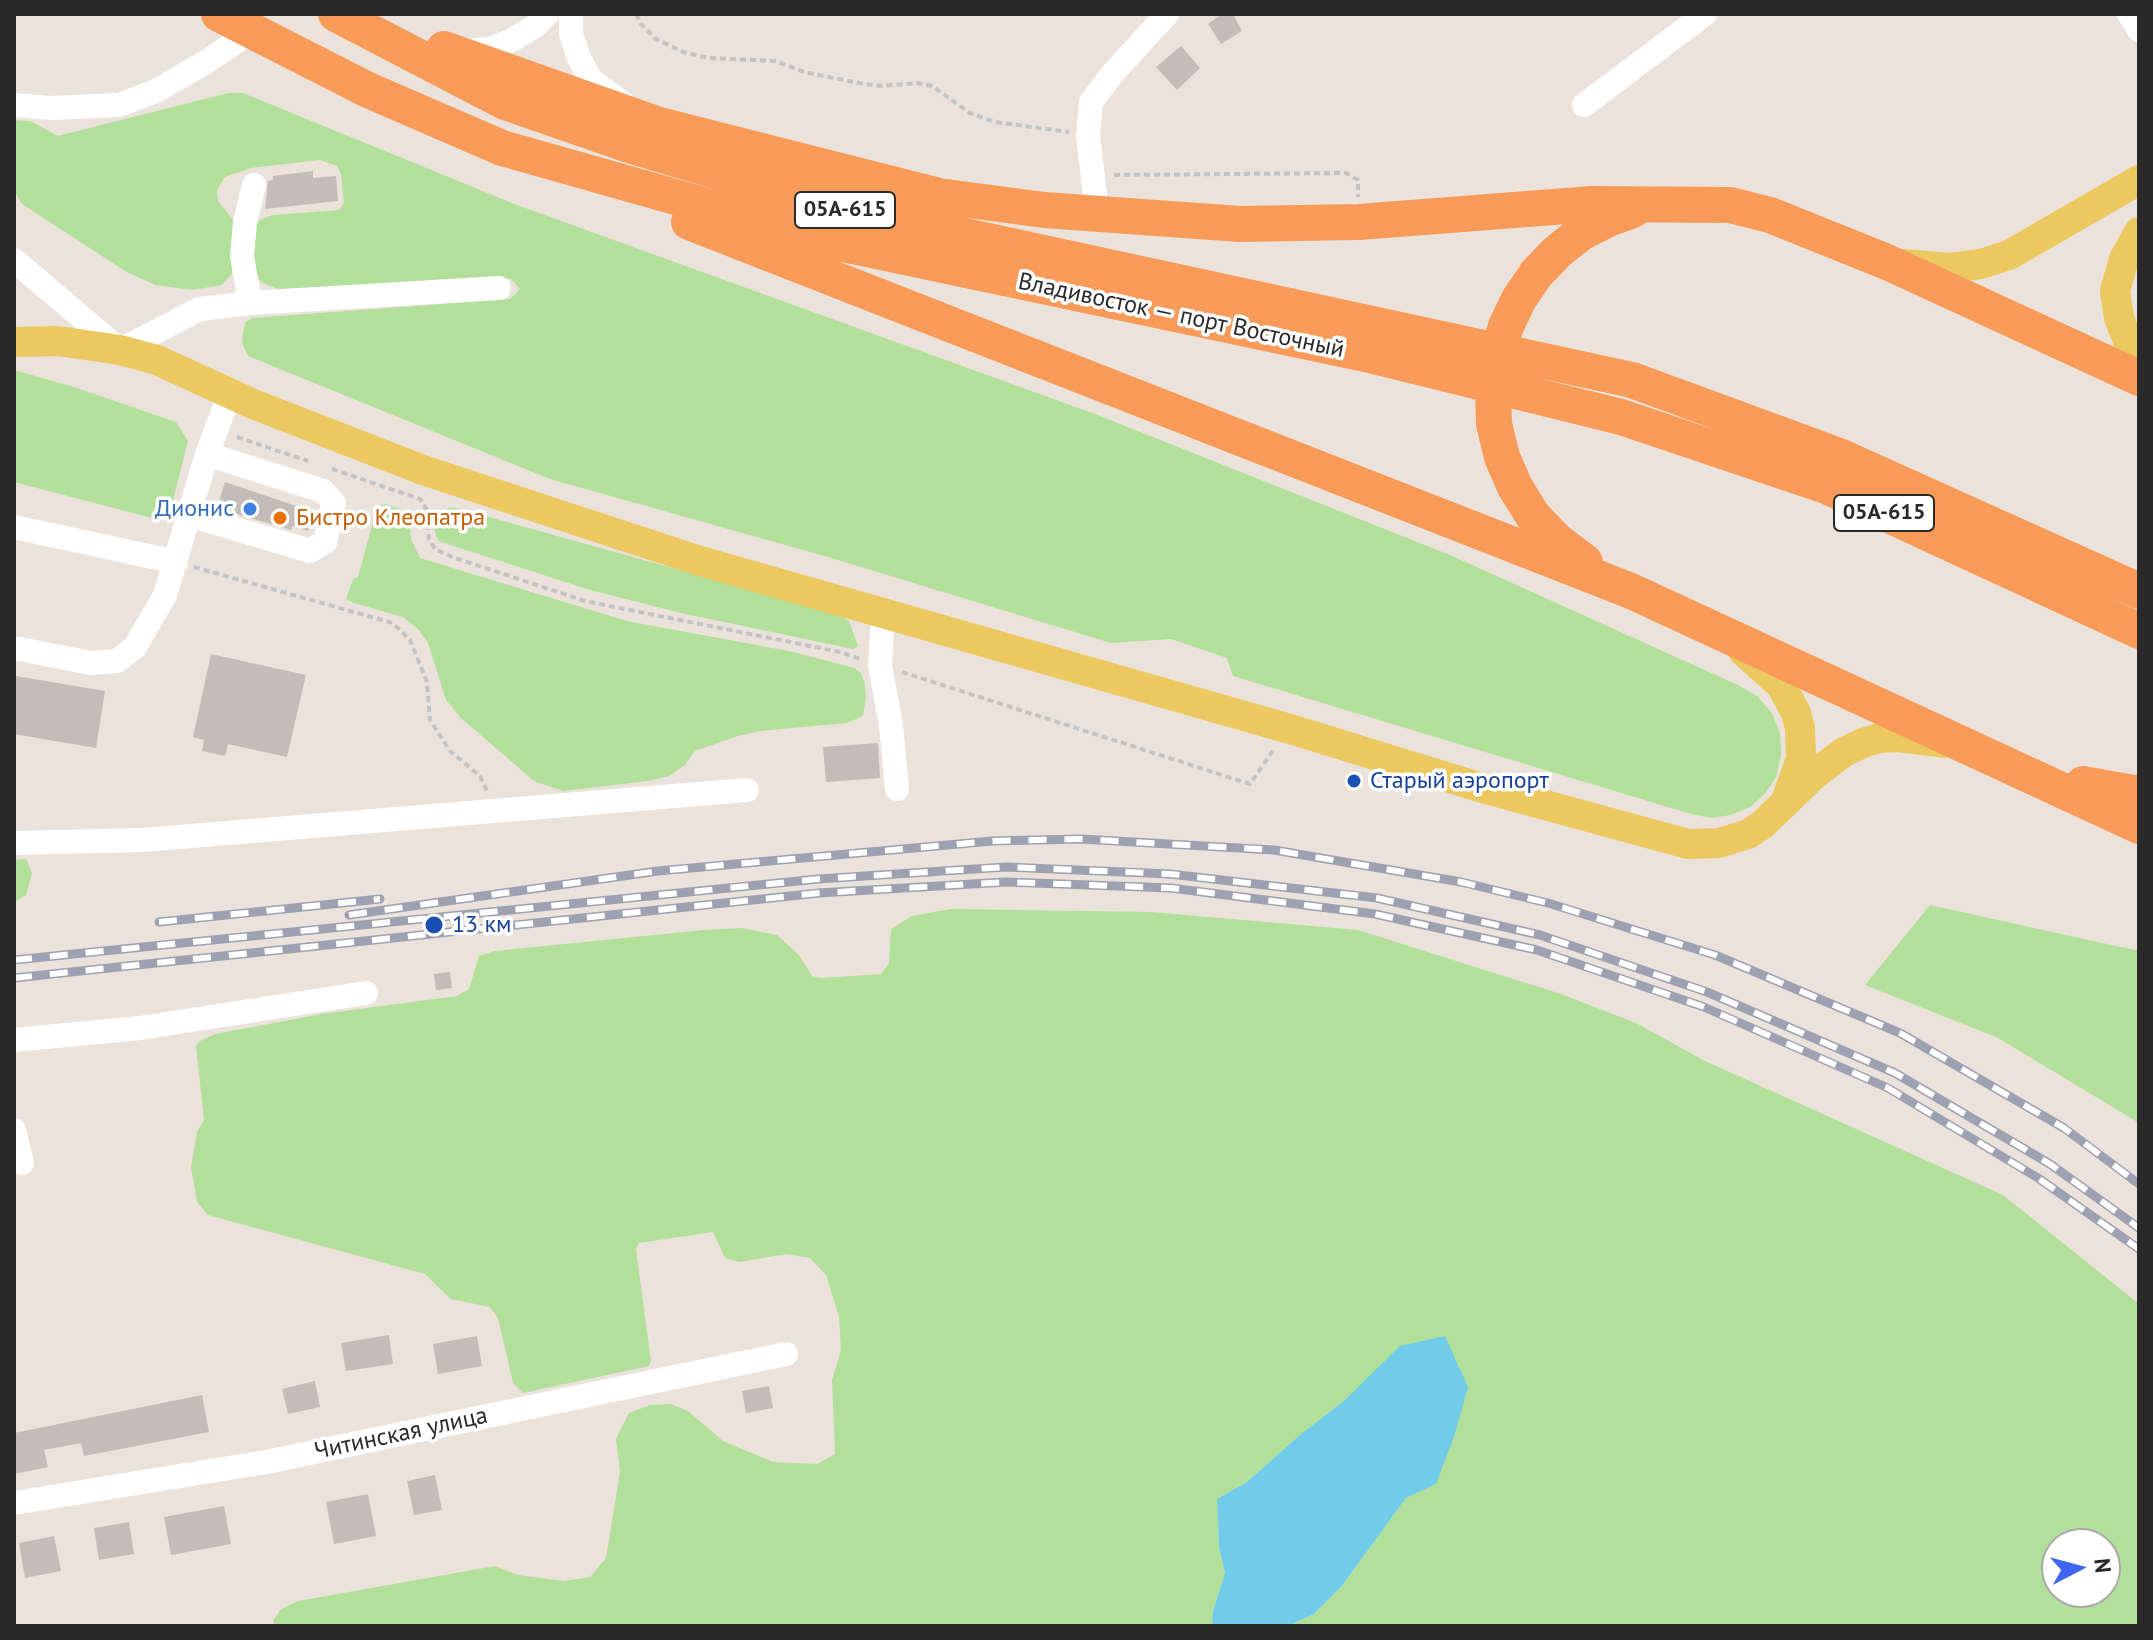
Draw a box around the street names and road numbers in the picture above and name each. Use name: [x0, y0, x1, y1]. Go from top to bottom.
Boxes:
road number: 05А-615: [795, 192, 895, 228]
street label: Владивосток — порт Восточный: [1015, 267, 1347, 365]
road number: 05А-615: [1834, 495, 1934, 531]
street label: Читинская улица: [312, 1402, 490, 1466]

